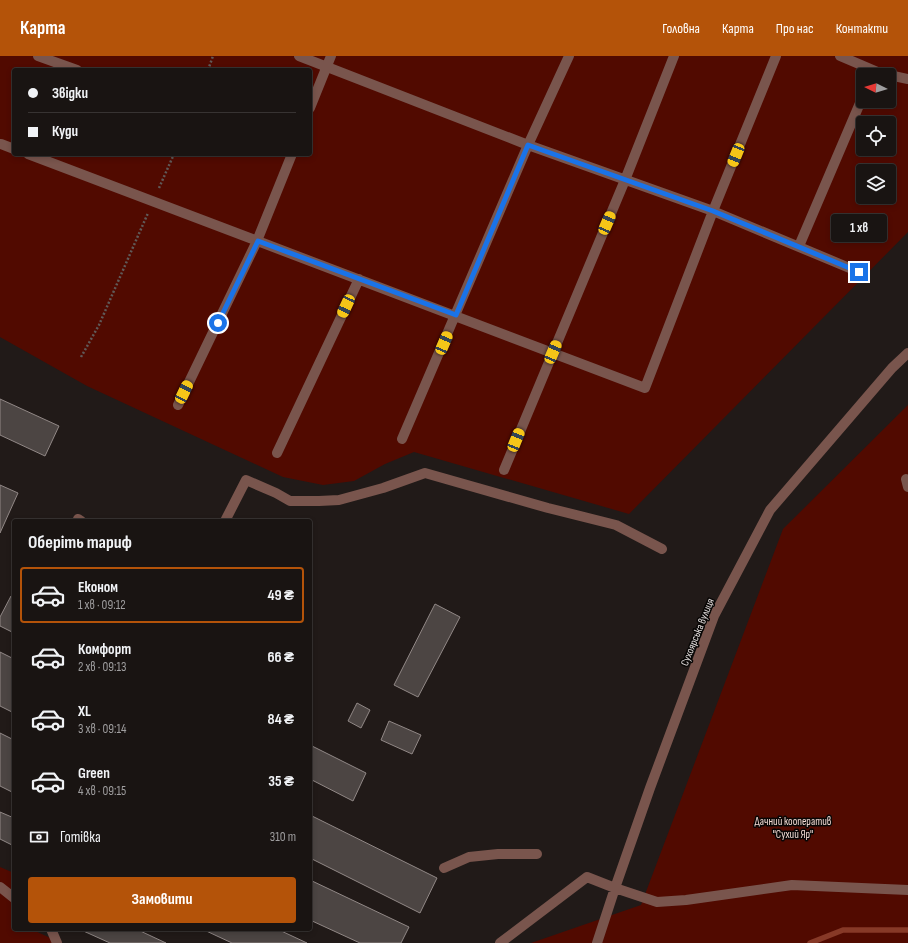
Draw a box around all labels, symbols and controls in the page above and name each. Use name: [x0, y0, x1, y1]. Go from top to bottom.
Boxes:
text: Карта: [20, 17, 66, 40]
text: Головна: [662, 20, 700, 37]
text: Карта: [722, 20, 754, 37]
text: Про нас: [776, 20, 814, 37]
text: Контакти: [836, 20, 888, 37]
north arrow: [856, 68, 896, 108]
map controls: [856, 68, 896, 204]
text: Звідки: [52, 84, 88, 103]
button: locate: [856, 116, 896, 156]
text: Куди: [52, 122, 78, 141]
car: [726, 142, 746, 168]
button: layers: [856, 164, 896, 204]
car: [597, 210, 617, 236]
callout: 1 хв: [831, 214, 887, 242]
text: 1 хв: [850, 220, 868, 236]
route end: [850, 263, 868, 281]
car: [335, 293, 357, 319]
route start: [209, 314, 227, 332]
car: [434, 330, 454, 356]
car: [543, 339, 563, 365]
car: [173, 379, 195, 405]
car: [506, 427, 526, 453]
text: Оберіть тариф: [28, 532, 132, 553]
icon: car: [30, 577, 66, 613]
text: Економ: [78, 578, 118, 597]
text: 49 ₴: [268, 586, 294, 605]
street label: Сухоярська вулиця: [678, 596, 717, 668]
text: 1 хв · 09:12: [78, 597, 126, 613]
icon: car: [30, 639, 66, 675]
text: Комфорт: [78, 640, 131, 659]
text: 66 ₴: [268, 648, 294, 667]
text: 2 хв · 09:13: [78, 659, 126, 675]
icon: car: [30, 701, 66, 737]
text: XL: [78, 702, 91, 721]
text: 84 ₴: [267, 710, 294, 729]
text: 3 хв · 09:14: [78, 721, 127, 737]
icon: car: [30, 763, 66, 799]
text: Green: [78, 764, 110, 783]
text: 35 ₴: [268, 772, 294, 791]
text: 4 хв · 09:15: [78, 783, 126, 799]
park label: Дачний кооператив "Сухий Яр": [755, 815, 832, 841]
icon: cash: [28, 826, 50, 848]
text: Готівка: [60, 828, 101, 847]
text: 310 m: [270, 829, 296, 845]
button: Замовити: [28, 877, 296, 923]

